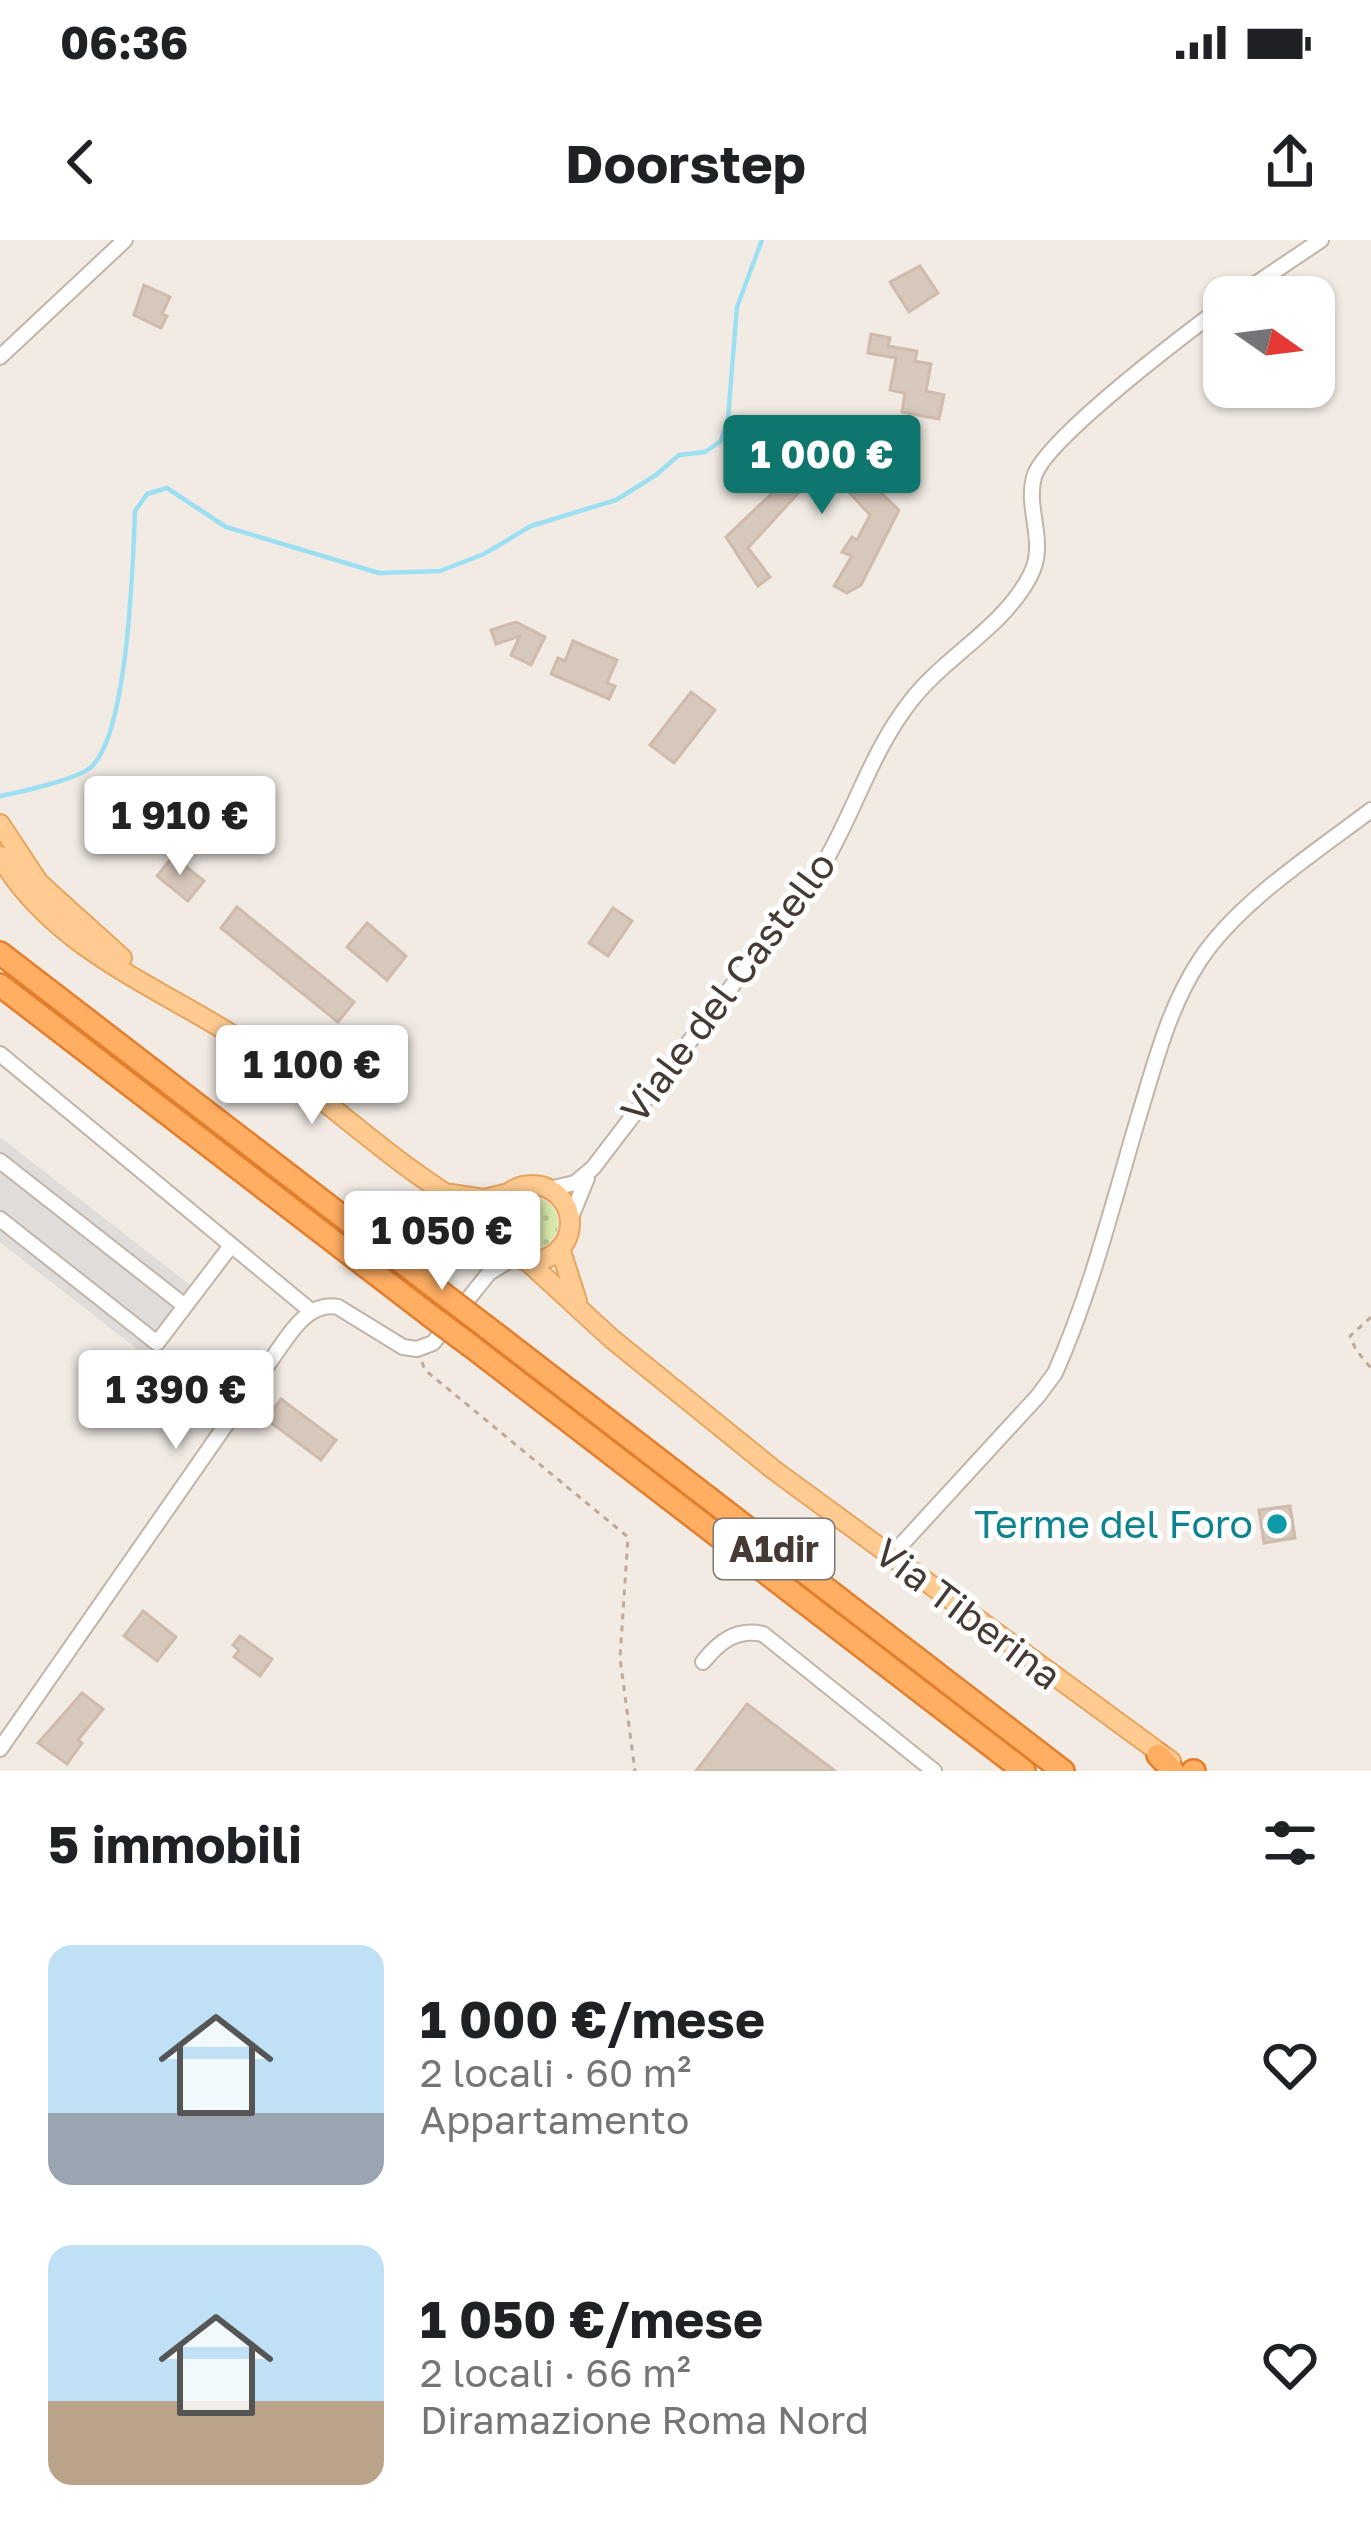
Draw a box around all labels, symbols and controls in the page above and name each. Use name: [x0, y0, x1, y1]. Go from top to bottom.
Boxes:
text: 06:36: [60, 15, 188, 69]
icon: back: [48, 129, 114, 195]
icon: share: [1257, 129, 1323, 195]
text: Doorstep: [565, 130, 806, 195]
north arrow: [1203, 276, 1335, 408]
map controls: [1203, 276, 1335, 408]
pin: 1 000 €: [711, 415, 933, 517]
text: 1 000 €: [750, 430, 894, 477]
pin: 1 910 €: [69, 776, 291, 878]
text: 1 910 €: [111, 791, 249, 838]
street label: Viale del Castello: [610, 842, 845, 1132]
pin: 1 100 €: [201, 1025, 423, 1127]
text: 1 100 €: [243, 1040, 381, 1087]
pin: 1 050 €: [331, 1191, 553, 1293]
text: 1 050 €: [371, 1206, 513, 1253]
pin: 1 390 €: [65, 1350, 287, 1452]
text: 1 390 €: [106, 1365, 247, 1412]
place label: Terme del Foro: [974, 1500, 1253, 1547]
marker: Terme del Foro: [1264, 1511, 1290, 1537]
road number: A1dir: [714, 1519, 834, 1579]
street label: Via Tiberina: [866, 1528, 1071, 1699]
icon: filters: [1257, 1810, 1323, 1876]
text: 5 immobili: [48, 1813, 302, 1874]
text: 1 000 €/mese: [420, 1988, 765, 2049]
icon: home: [144, 1993, 288, 2137]
icon: heart: [1257, 2032, 1323, 2098]
text: 2 locali · 60 m²: [420, 2049, 691, 2096]
text: Appartamento: [420, 2096, 690, 2143]
text: 1 050 €/mese: [420, 2288, 763, 2349]
icon: home: [144, 2293, 288, 2437]
icon: heart: [1257, 2332, 1323, 2398]
text: 2 locali · 66 m²: [420, 2349, 691, 2396]
text: Diramazione Roma Nord: [420, 2396, 869, 2443]

